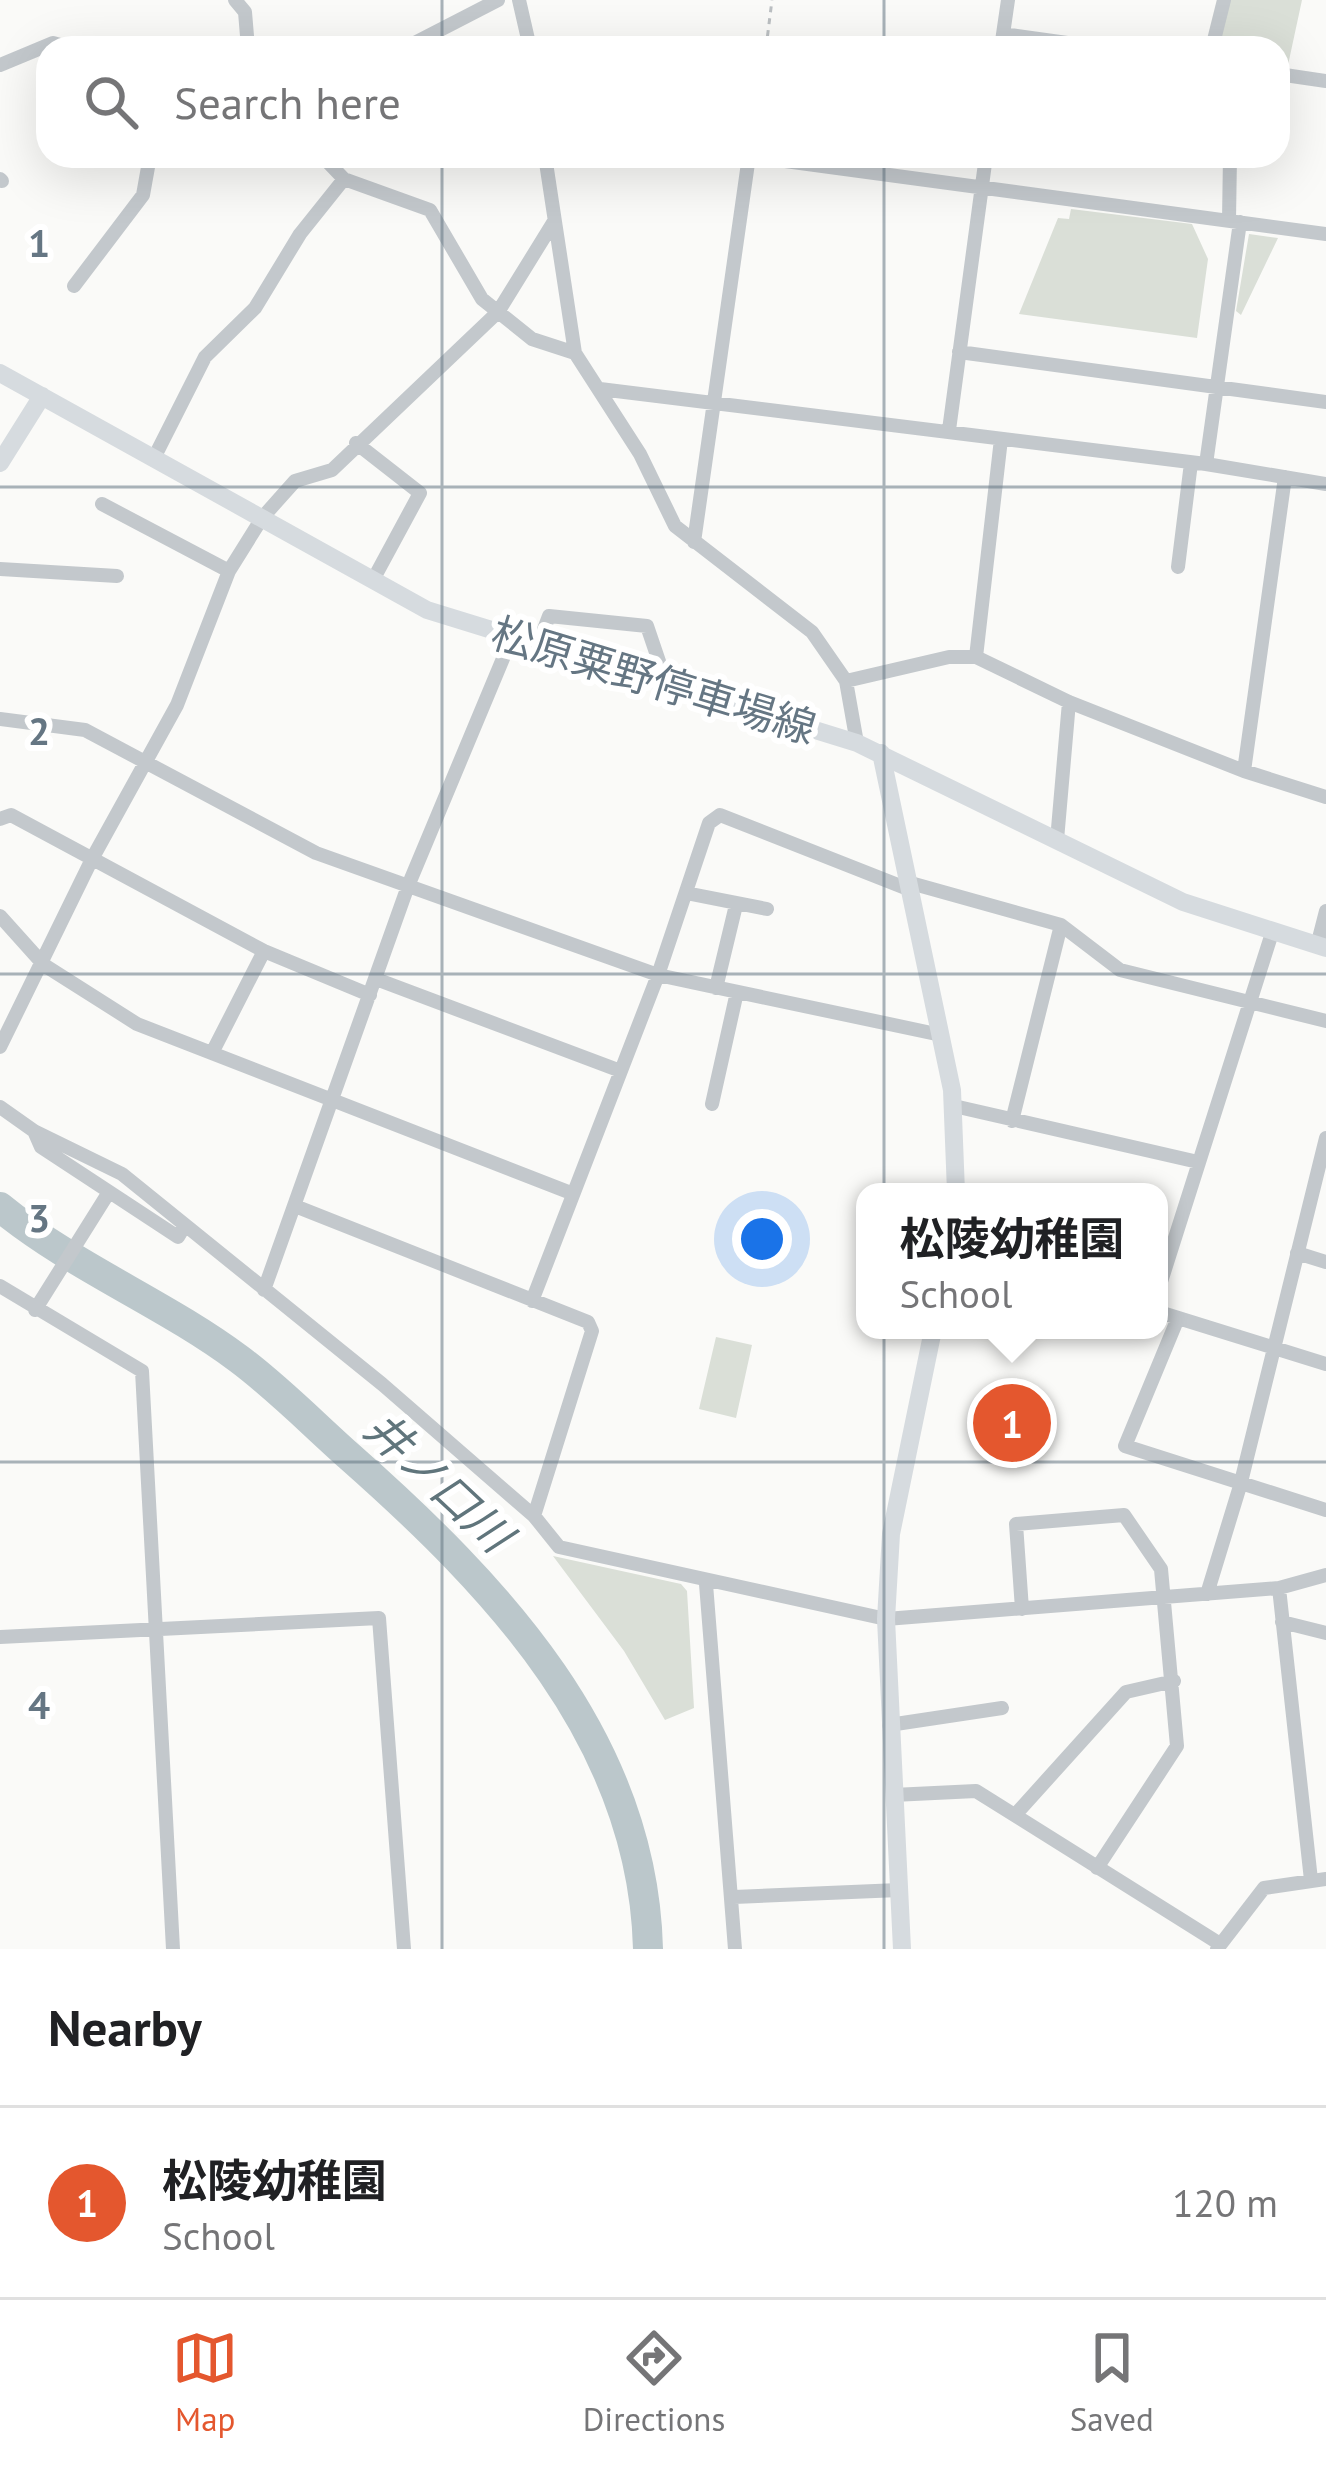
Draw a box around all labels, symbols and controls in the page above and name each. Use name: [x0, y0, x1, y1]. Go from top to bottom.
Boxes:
search box: [36, 36, 1290, 168]
icon: search: [78, 69, 144, 135]
text: Search here: [174, 73, 401, 131]
text: 1: [28, 217, 50, 268]
street label: 松原粟野停車場線: [485, 605, 823, 755]
text: 2: [28, 705, 50, 756]
popup: [856, 1183, 1168, 1339]
text: 3: [28, 1192, 50, 1243]
your location: [732, 1209, 792, 1269]
text: 松陵幼稚園: [899, 1209, 1125, 1267]
text: School: [899, 1268, 1012, 1319]
pin: 1: [973, 1378, 1051, 1468]
water label: 井ノ口川: [353, 1398, 528, 1566]
text: 4: [28, 1679, 50, 1730]
text: Nearby: [48, 1994, 202, 2060]
text: 松陵幼稚園: [162, 2151, 387, 2209]
text: 1: [76, 2177, 98, 2228]
text: 120 m: [1172, 2177, 1278, 2228]
text: School: [162, 2210, 275, 2261]
tab: Map: [172, 2325, 238, 2440]
tab: Directions: [583, 2325, 725, 2440]
tab: Saved: [1070, 2325, 1154, 2440]

